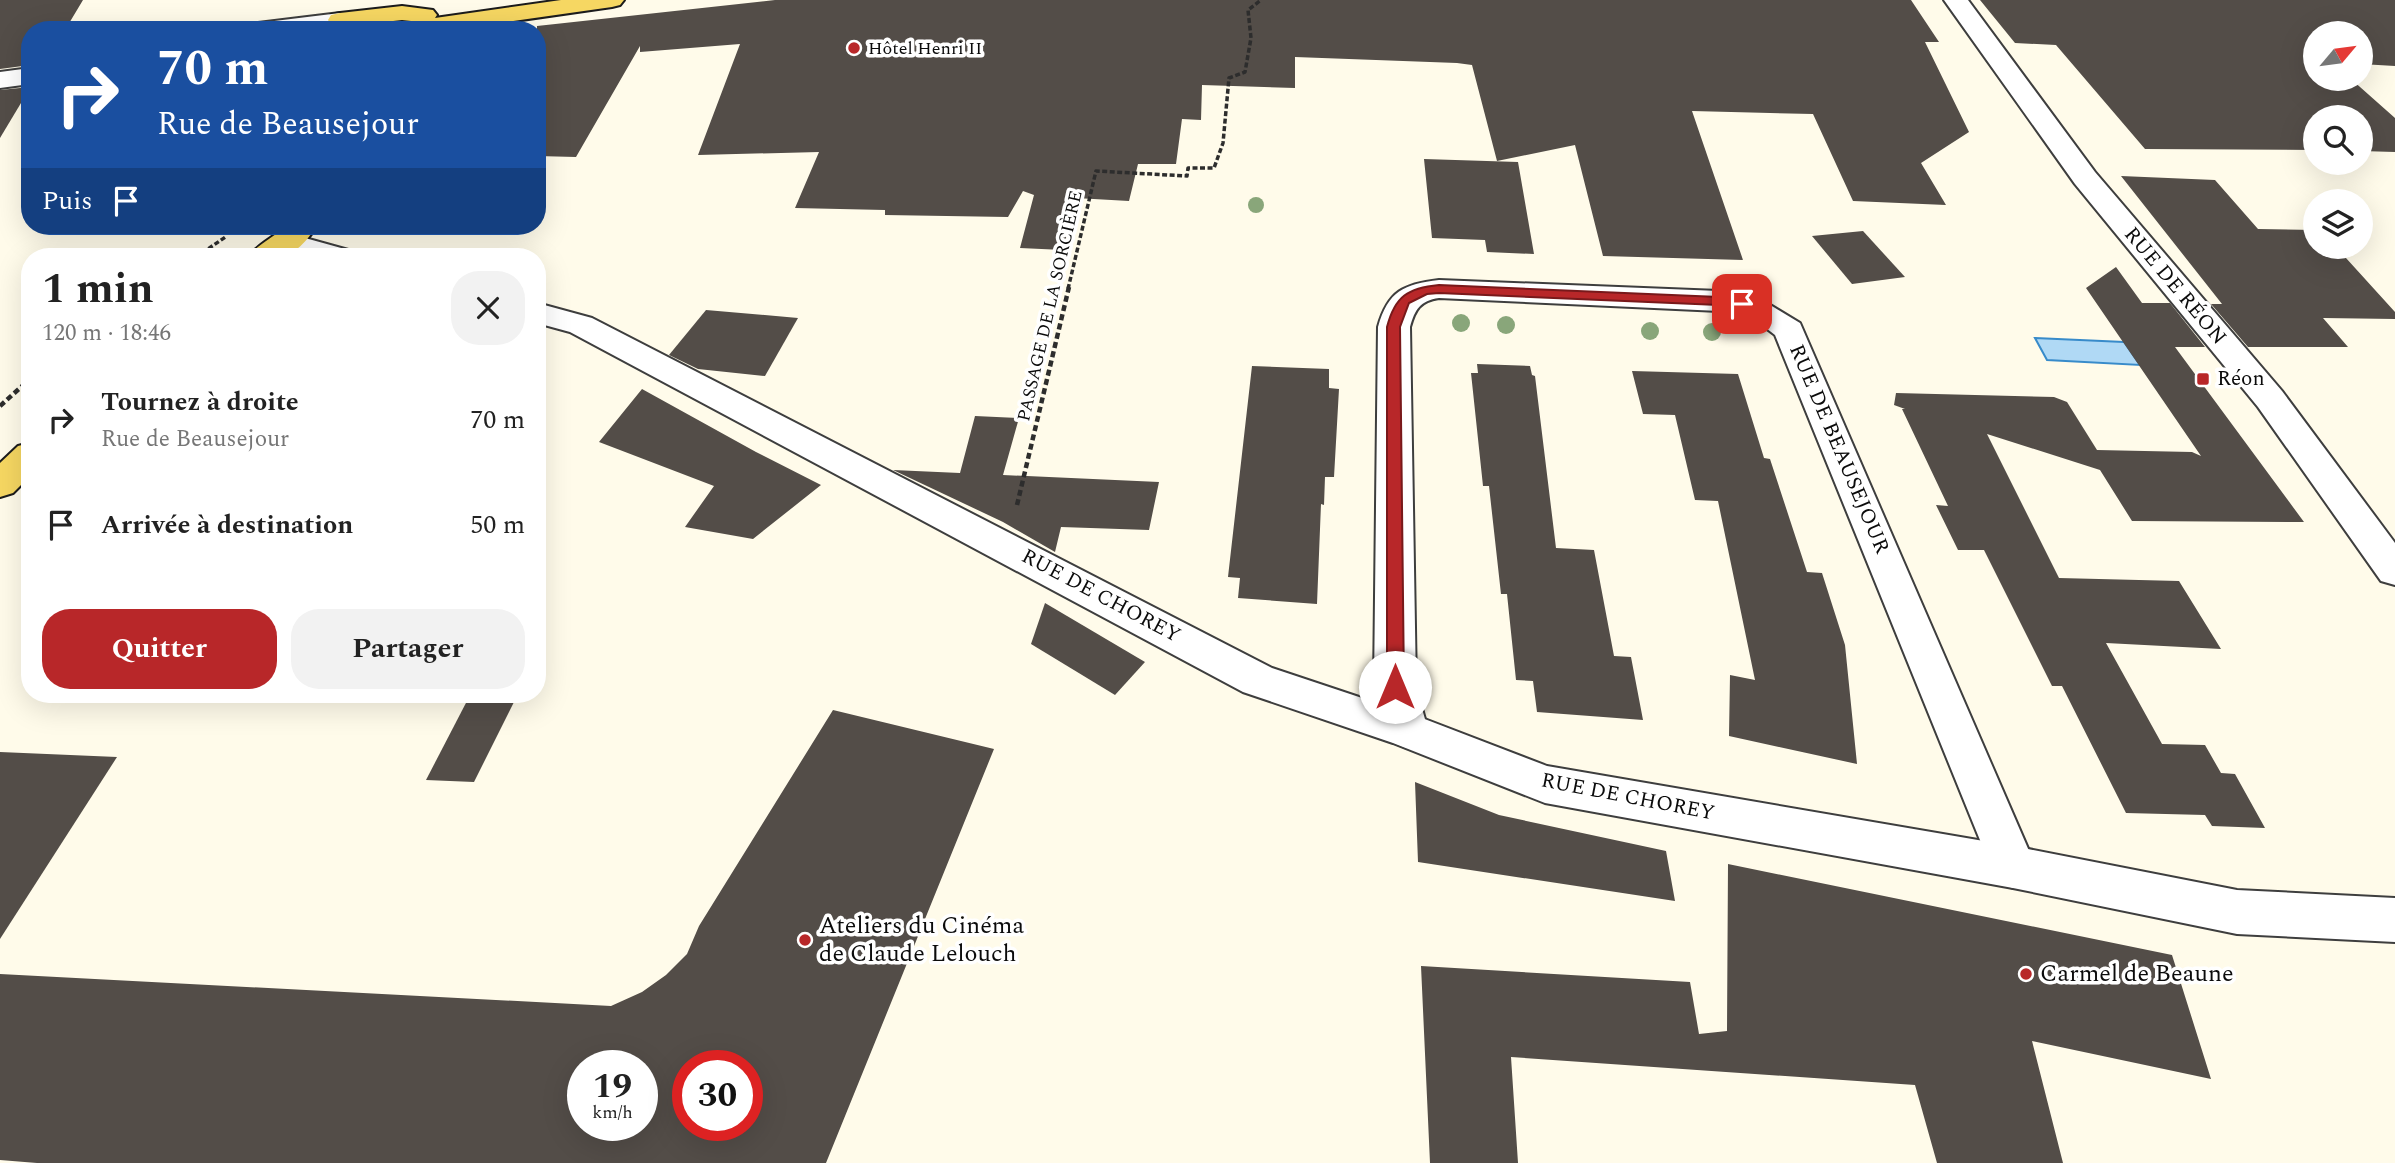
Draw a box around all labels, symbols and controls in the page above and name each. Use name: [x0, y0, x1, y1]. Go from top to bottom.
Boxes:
north arrow: [2303, 21, 2373, 91]
map controls: [2303, 21, 2373, 259]
text: 70 m: [157, 32, 268, 107]
place label: Hôtel Henri II: [868, 35, 982, 62]
marker: Hôtel Henri II: [846, 40, 862, 56]
icon: right: [42, 49, 133, 140]
text: Rue de Beausejour: [157, 100, 419, 149]
button: search: [2303, 105, 2373, 175]
text: Puis: [42, 181, 93, 221]
icon: arrive: [107, 182, 145, 220]
street label: PASSAGE DE LA SORCIÈRE: [1010, 188, 1090, 424]
button: layers: [2303, 189, 2373, 259]
street label: RUE DE RÉON: [2116, 220, 2234, 352]
text: 1 min: [42, 258, 154, 321]
button: close: [451, 271, 525, 345]
pin: [1712, 274, 1772, 334]
icon: arrive: [1723, 285, 1761, 323]
text: 120 m · 18:46: [42, 316, 171, 351]
street label: RUE DE BEAUSEJOUR: [1780, 339, 1898, 559]
place label: Réon: [2217, 363, 2265, 395]
marker: Réon: [2195, 371, 2211, 387]
text: Tournez à droite: [101, 382, 299, 422]
text: 70 m: [470, 400, 525, 440]
icon: right: [42, 401, 80, 439]
text: Rue de Beausejour: [101, 422, 289, 457]
text: Arrivée à destination: [101, 505, 353, 545]
text: 50 m: [470, 505, 525, 545]
icon: arrive: [42, 506, 80, 544]
street label: RUE DE CHOREY: [1016, 540, 1186, 652]
button: Quitter: [42, 609, 277, 689]
button: Partager: [291, 609, 525, 689]
position arrow: [1358, 650, 1432, 724]
street label: RUE DE CHOREY: [1538, 764, 1718, 830]
place label: Ateliers du Cinéma de Claude Lelouch: [819, 908, 1024, 972]
marker: Ateliers du Cinéma de Claude Lelouch: [797, 932, 813, 948]
place label: Carmel de Beaune: [2040, 956, 2234, 992]
marker: Carmel de Beaune: [2018, 966, 2034, 982]
speed limit sign: 30: [672, 1050, 763, 1141]
text: 19: [593, 1060, 632, 1113]
text: km/h: [592, 1099, 633, 1126]

